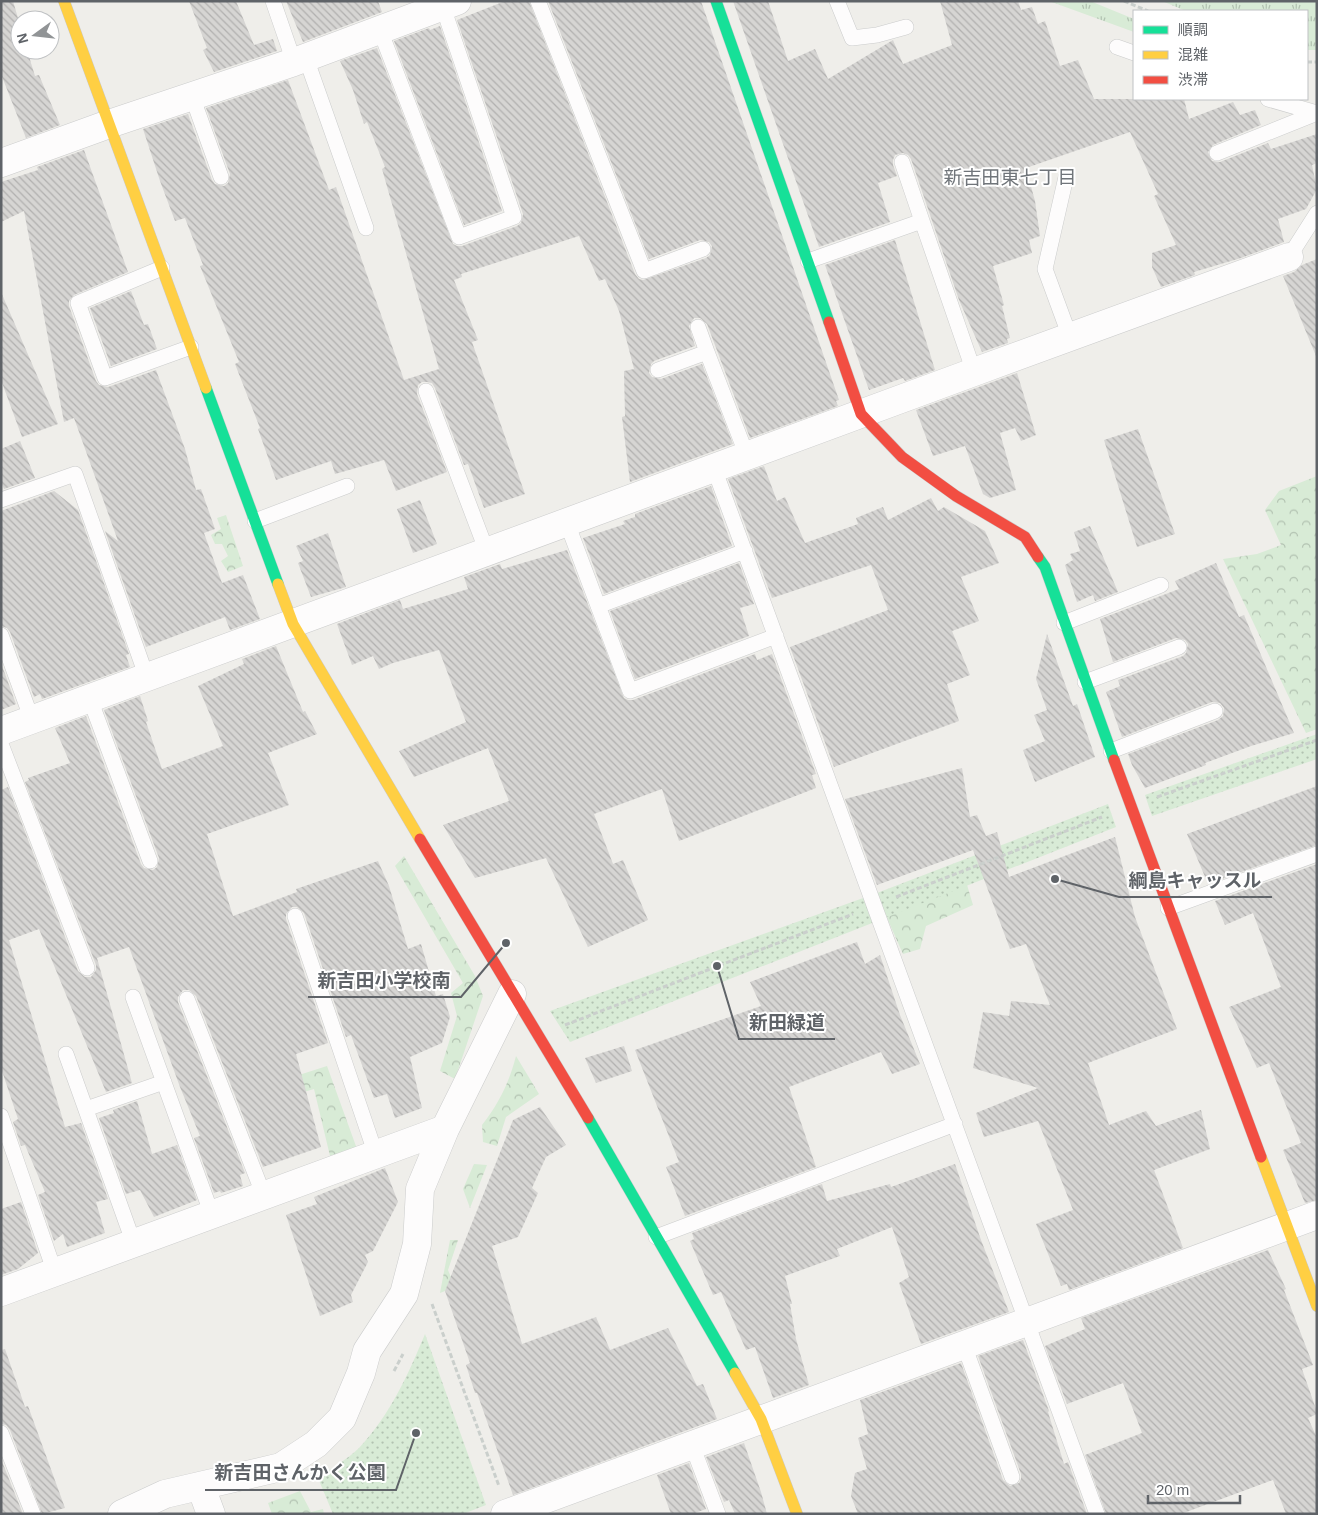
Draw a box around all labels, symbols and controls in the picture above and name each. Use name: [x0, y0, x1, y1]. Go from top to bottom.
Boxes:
north arrow: [10, 10, 60, 60]
legend: [1133, 10, 1308, 100]
text: 順調: [1178, 21, 1208, 38]
text: N: [13, 31, 31, 45]
text: 混雑: [1178, 46, 1208, 63]
text: 渋滞: [1178, 71, 1208, 88]
district label: 新吉田東七丁目: [943, 167, 1077, 188]
callout: 綱島キャッスル: [1119, 863, 1272, 897]
text: 綱島キャッスル: [1128, 870, 1262, 891]
callout: 新吉田小学校南: [308, 963, 461, 997]
text: 新吉田小学校南: [317, 970, 451, 991]
callout: 新田緑道: [739, 1005, 835, 1039]
text: 新田緑道: [749, 1012, 825, 1033]
callout: 新吉田さんかく公園: [205, 1456, 396, 1490]
text: 新吉田さんかく公園: [214, 1462, 386, 1483]
scale bar: [1148, 1472, 1240, 1504]
text: 20 m: [1156, 1481, 1189, 1498]

